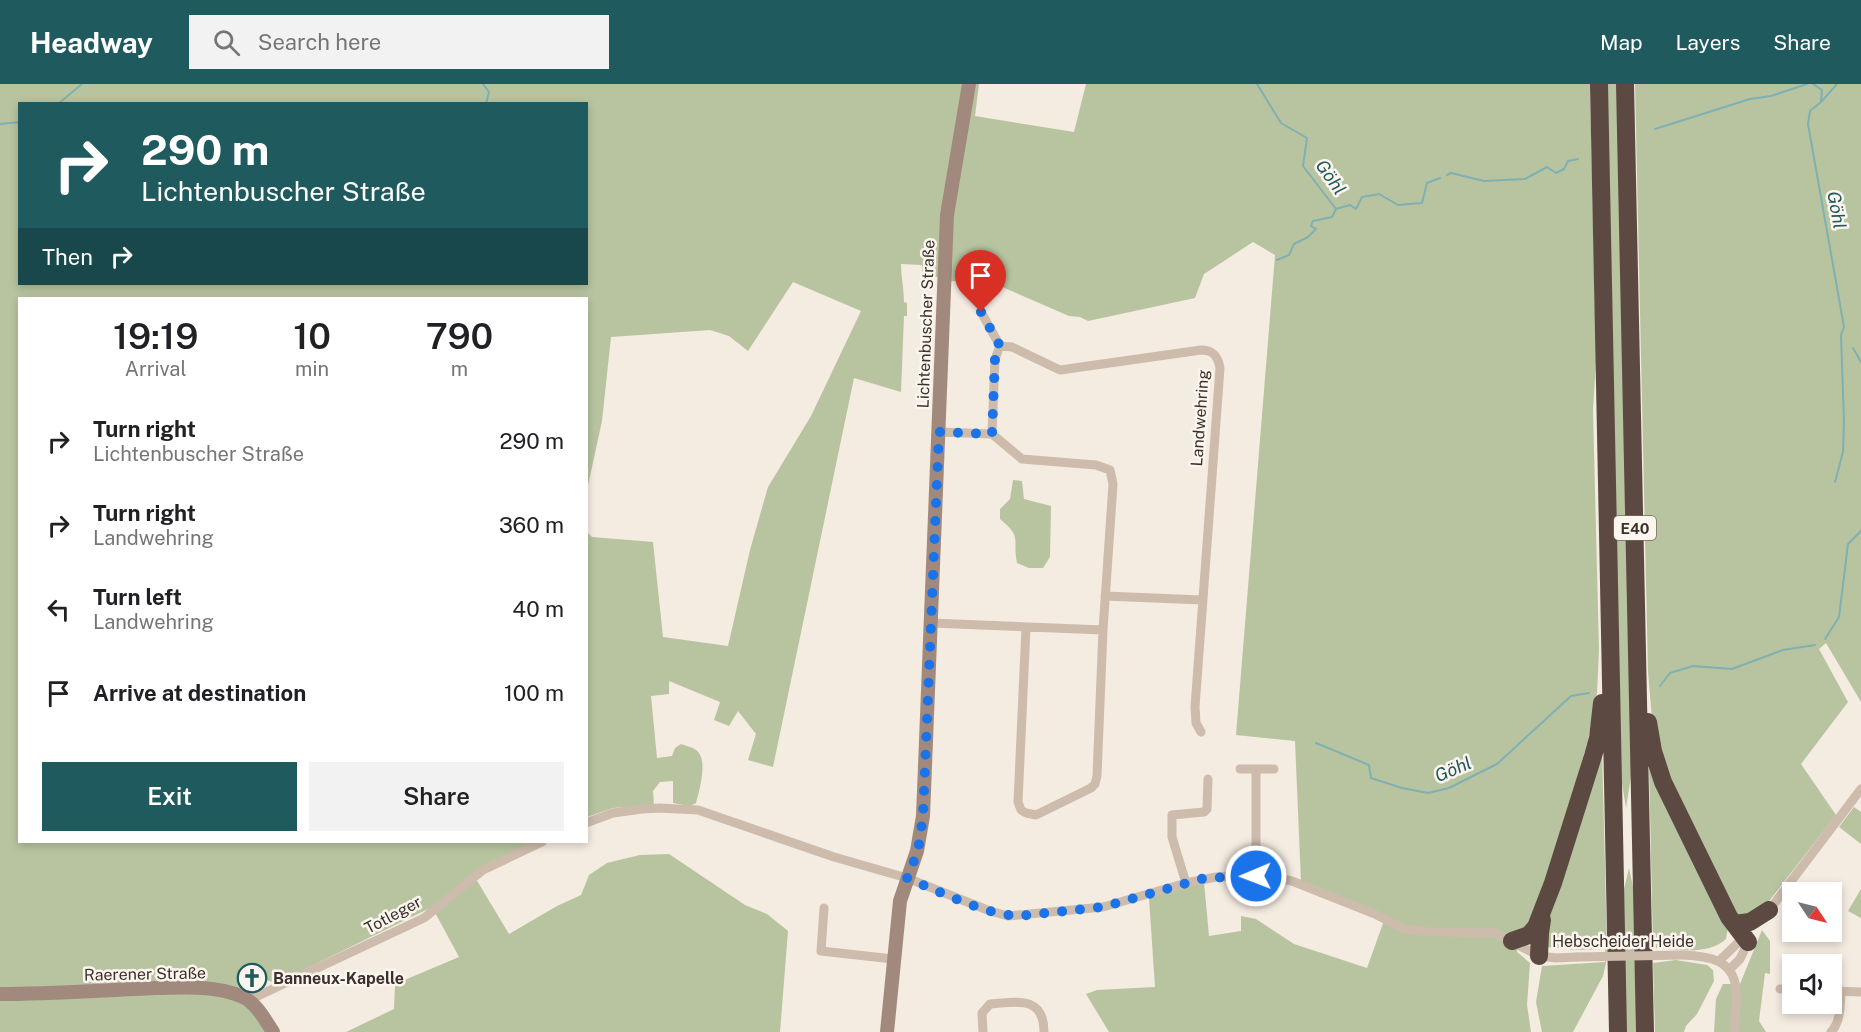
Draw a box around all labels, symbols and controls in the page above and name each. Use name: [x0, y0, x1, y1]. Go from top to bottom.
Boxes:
search box: [189, 15, 609, 69]
text: Headway: [30, 26, 153, 59]
icon: search: [210, 26, 243, 59]
text: Search here: [258, 29, 381, 55]
text: Map: [1600, 30, 1643, 55]
text: Layers: [1676, 30, 1740, 55]
text: Share: [1773, 30, 1831, 55]
text: 290 m: [141, 125, 269, 174]
icon: right: [42, 126, 120, 204]
water label: Göhl: [1312, 155, 1350, 199]
text: Lichtenbuscher Straße: [141, 175, 426, 207]
water label: Göhl: [1823, 189, 1851, 231]
street label: Lichtenbuscher Straße: [914, 239, 938, 409]
icon: right: [105, 240, 138, 273]
text: Then: [42, 244, 93, 270]
pin: [955, 250, 1006, 312]
icon: arrive: [964, 259, 997, 292]
text: 19:19: [113, 315, 198, 357]
text: 10: [293, 315, 331, 357]
text: 790: [426, 315, 493, 357]
text: Arrival: [125, 357, 186, 381]
text: min: [295, 357, 329, 381]
text: m: [451, 357, 468, 381]
street label: Landwehring: [1187, 369, 1213, 467]
text: Turn right: [93, 416, 196, 442]
icon: right: [42, 425, 75, 458]
text: 290 m: [499, 428, 564, 454]
text: Lichtenbuscher Straße: [93, 442, 304, 466]
text: Turn right: [93, 500, 196, 526]
icon: right: [42, 509, 75, 542]
text: 360 m: [499, 512, 564, 538]
road number: E40: [1614, 516, 1656, 540]
text: Landwehring: [93, 526, 214, 550]
text: Turn left: [93, 584, 182, 610]
icon: left: [42, 593, 75, 626]
text: 40 m: [512, 596, 564, 622]
text: Landwehring: [93, 610, 214, 634]
icon: arrive: [42, 677, 75, 710]
text: Arrive at destination: [93, 680, 306, 706]
text: 100 m: [504, 680, 564, 706]
water label: Göhl: [1431, 752, 1475, 786]
button: Exit: [42, 762, 297, 831]
button: Share: [309, 762, 564, 831]
position arrow: [1224, 844, 1288, 908]
north arrow: [1782, 882, 1842, 942]
map controls: [1782, 882, 1842, 1014]
street label: Totleger: [361, 892, 425, 938]
street label: Hebscheider Heide: [1552, 932, 1694, 951]
button: sound: [1782, 954, 1842, 1014]
church icon: Banneux-Kapelle: [236, 962, 268, 994]
street label: Raerener Straße: [84, 963, 206, 985]
place label: Banneux-Kapelle: [273, 969, 404, 988]

